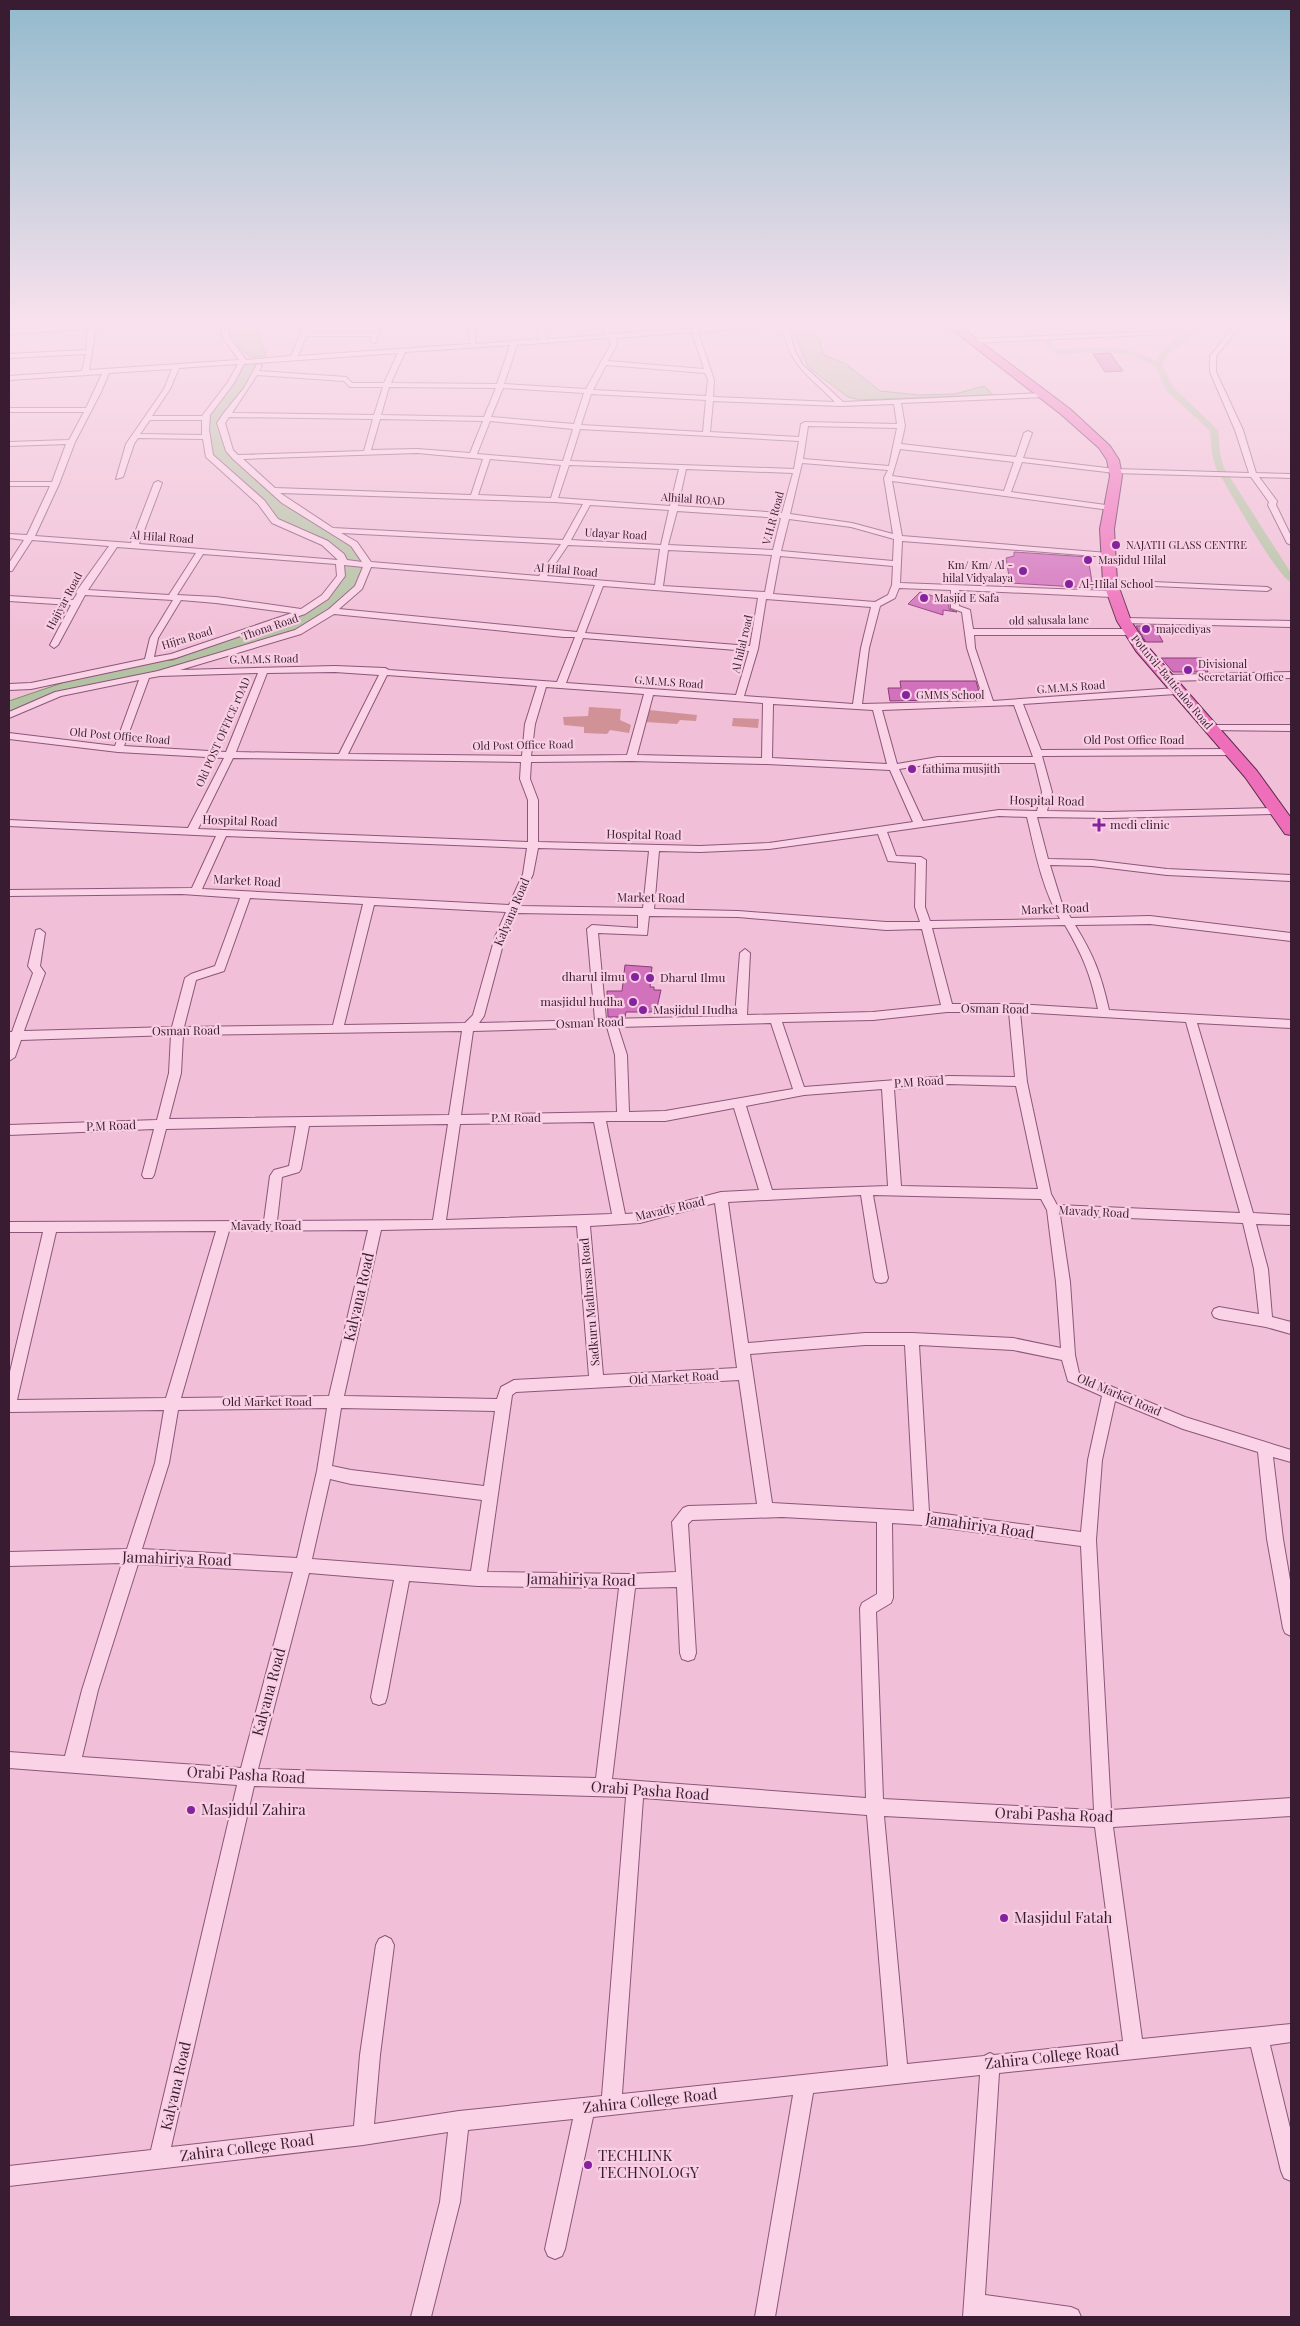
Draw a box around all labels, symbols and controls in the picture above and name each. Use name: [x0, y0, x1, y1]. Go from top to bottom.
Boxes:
street label: Alhilal ROAD: [660, 489, 726, 508]
street label: V.H.R Road: [758, 489, 787, 547]
street label: Udayar Road: [584, 524, 648, 543]
street label: Al Hilal Road: [129, 527, 195, 546]
place label: NAJATH GLASS CENTRE: [1126, 537, 1247, 552]
marker: NAJATH GLASS CENTRE: [1110, 539, 1122, 551]
place label: Masjidul Hilal: [1098, 552, 1166, 567]
marker: Masjidul Hilal: [1082, 554, 1094, 566]
place label: Km/ Km/ Al - hilal Vidyalaya: [942, 557, 1014, 585]
street label: Al Hilal Road: [533, 559, 599, 580]
marker: Km/ Km/ Al - hilal Vidyalaya: [1017, 565, 1029, 577]
street label: Hajiyar Road: [42, 569, 85, 632]
place label: Al-Hilal School: [1078, 576, 1153, 591]
marker: Al-Hilal School: [1063, 578, 1075, 590]
place label: Masjid E Safa: [934, 590, 1000, 605]
marker: Masjid E Safa: [918, 592, 930, 604]
street label: Thona Road: [240, 610, 301, 643]
street label: old salusala lane: [1009, 611, 1090, 628]
street label: Al hilal road: [727, 613, 756, 675]
place label: majeediyas: [1156, 621, 1211, 636]
street label: Hijra Road: [160, 622, 215, 652]
marker: majeediyas: [1140, 623, 1152, 635]
street label: Pottuvil-Batticaloa Road: [1128, 631, 1217, 733]
street label: G.M.M.S Road: [229, 650, 299, 667]
place label: Divisional Secretariat Office: [1198, 656, 1284, 684]
marker: Divisional Secretariat Office: [1182, 664, 1194, 676]
street label: G.M.M.S Road: [634, 672, 705, 691]
street label: Old POST OFFICE rOAD: [192, 674, 254, 789]
street label: G.M.M.S Road: [1036, 677, 1106, 696]
place label: GMMS School: [916, 687, 984, 702]
marker: GMMS School: [900, 689, 912, 701]
street label: Old Post Office Road: [69, 724, 172, 747]
street label: Old Post Office Road: [1084, 732, 1185, 747]
street label: Old Post Office Road: [472, 736, 574, 753]
place label: fathima musjith: [922, 761, 1001, 776]
marker: fathima musjith: [906, 763, 918, 775]
street label: Hospital Road: [1009, 791, 1085, 809]
street label: Hospital Road: [202, 811, 278, 829]
place label: medi clinic: [1110, 816, 1170, 832]
marker: medi clinic: [1092, 818, 1106, 832]
street label: Hospital Road: [606, 825, 682, 843]
street label: Market Road: [213, 870, 282, 890]
street label: Kalyana Road: [490, 875, 533, 948]
street label: Market Road: [617, 888, 685, 906]
street label: Market Road: [1021, 899, 1089, 917]
place label: dharul ilmu: [562, 968, 625, 984]
place label: Dharul Ilmu: [660, 969, 725, 985]
marker: dharul ilmu: [629, 971, 641, 983]
marker: Dharul Ilmu: [644, 972, 656, 984]
place label: masjidul hudha: [540, 993, 623, 1009]
marker: masjidul hudha: [627, 996, 639, 1008]
street label: Osman Road: [961, 999, 1029, 1017]
place label: Masjidul Hudha: [653, 1001, 738, 1017]
marker: Masjidul Hudha: [637, 1004, 649, 1016]
street label: Osman Road: [556, 1013, 624, 1031]
street label: Osman Road: [152, 1021, 220, 1039]
street label: P.M Road: [893, 1071, 944, 1091]
street label: P.M Road: [491, 1109, 541, 1125]
street label: P.M Road: [86, 1116, 136, 1134]
street label: Mavady Road: [633, 1192, 706, 1224]
street label: Mavady Road: [1058, 1201, 1130, 1221]
street label: Mavady Road: [230, 1217, 302, 1233]
street label: Sadkuru Mathrasa Road: [575, 1237, 603, 1367]
street label: Kalyana Road: [338, 1250, 378, 1343]
street label: Old Market Road: [628, 1367, 719, 1387]
street label: Old Market Road: [1075, 1369, 1164, 1419]
street label: Old Market Road: [222, 1393, 312, 1409]
street label: Jamahiriya Road: [923, 1507, 1036, 1543]
street label: Jamahiriya Road: [121, 1546, 232, 1570]
street label: Jamahiriya Road: [525, 1568, 636, 1590]
street label: Kalyana Road: [247, 1645, 289, 1738]
street label: Orabi Pasha Road: [186, 1761, 306, 1787]
street label: Orabi Pasha Road: [590, 1776, 710, 1804]
place label: Masjidul Zahira: [201, 1799, 306, 1819]
street label: Orabi Pasha Road: [994, 1802, 1114, 1826]
marker: Masjidul Zahira: [185, 1804, 197, 1816]
place label: Masjidul Fatah: [1014, 1907, 1113, 1927]
marker: Masjidul Fatah: [998, 1912, 1010, 1924]
street label: Kalyana Road: [155, 2039, 195, 2132]
street label: Zahira College Road: [984, 2039, 1120, 2073]
street label: Zahira College Road: [582, 2083, 718, 2117]
street label: Zahira College Road: [179, 2129, 315, 2165]
place label: TECHLINK TECHNOLOGY: [598, 2145, 699, 2182]
marker: TECHLINK TECHNOLOGY: [582, 2159, 594, 2171]

